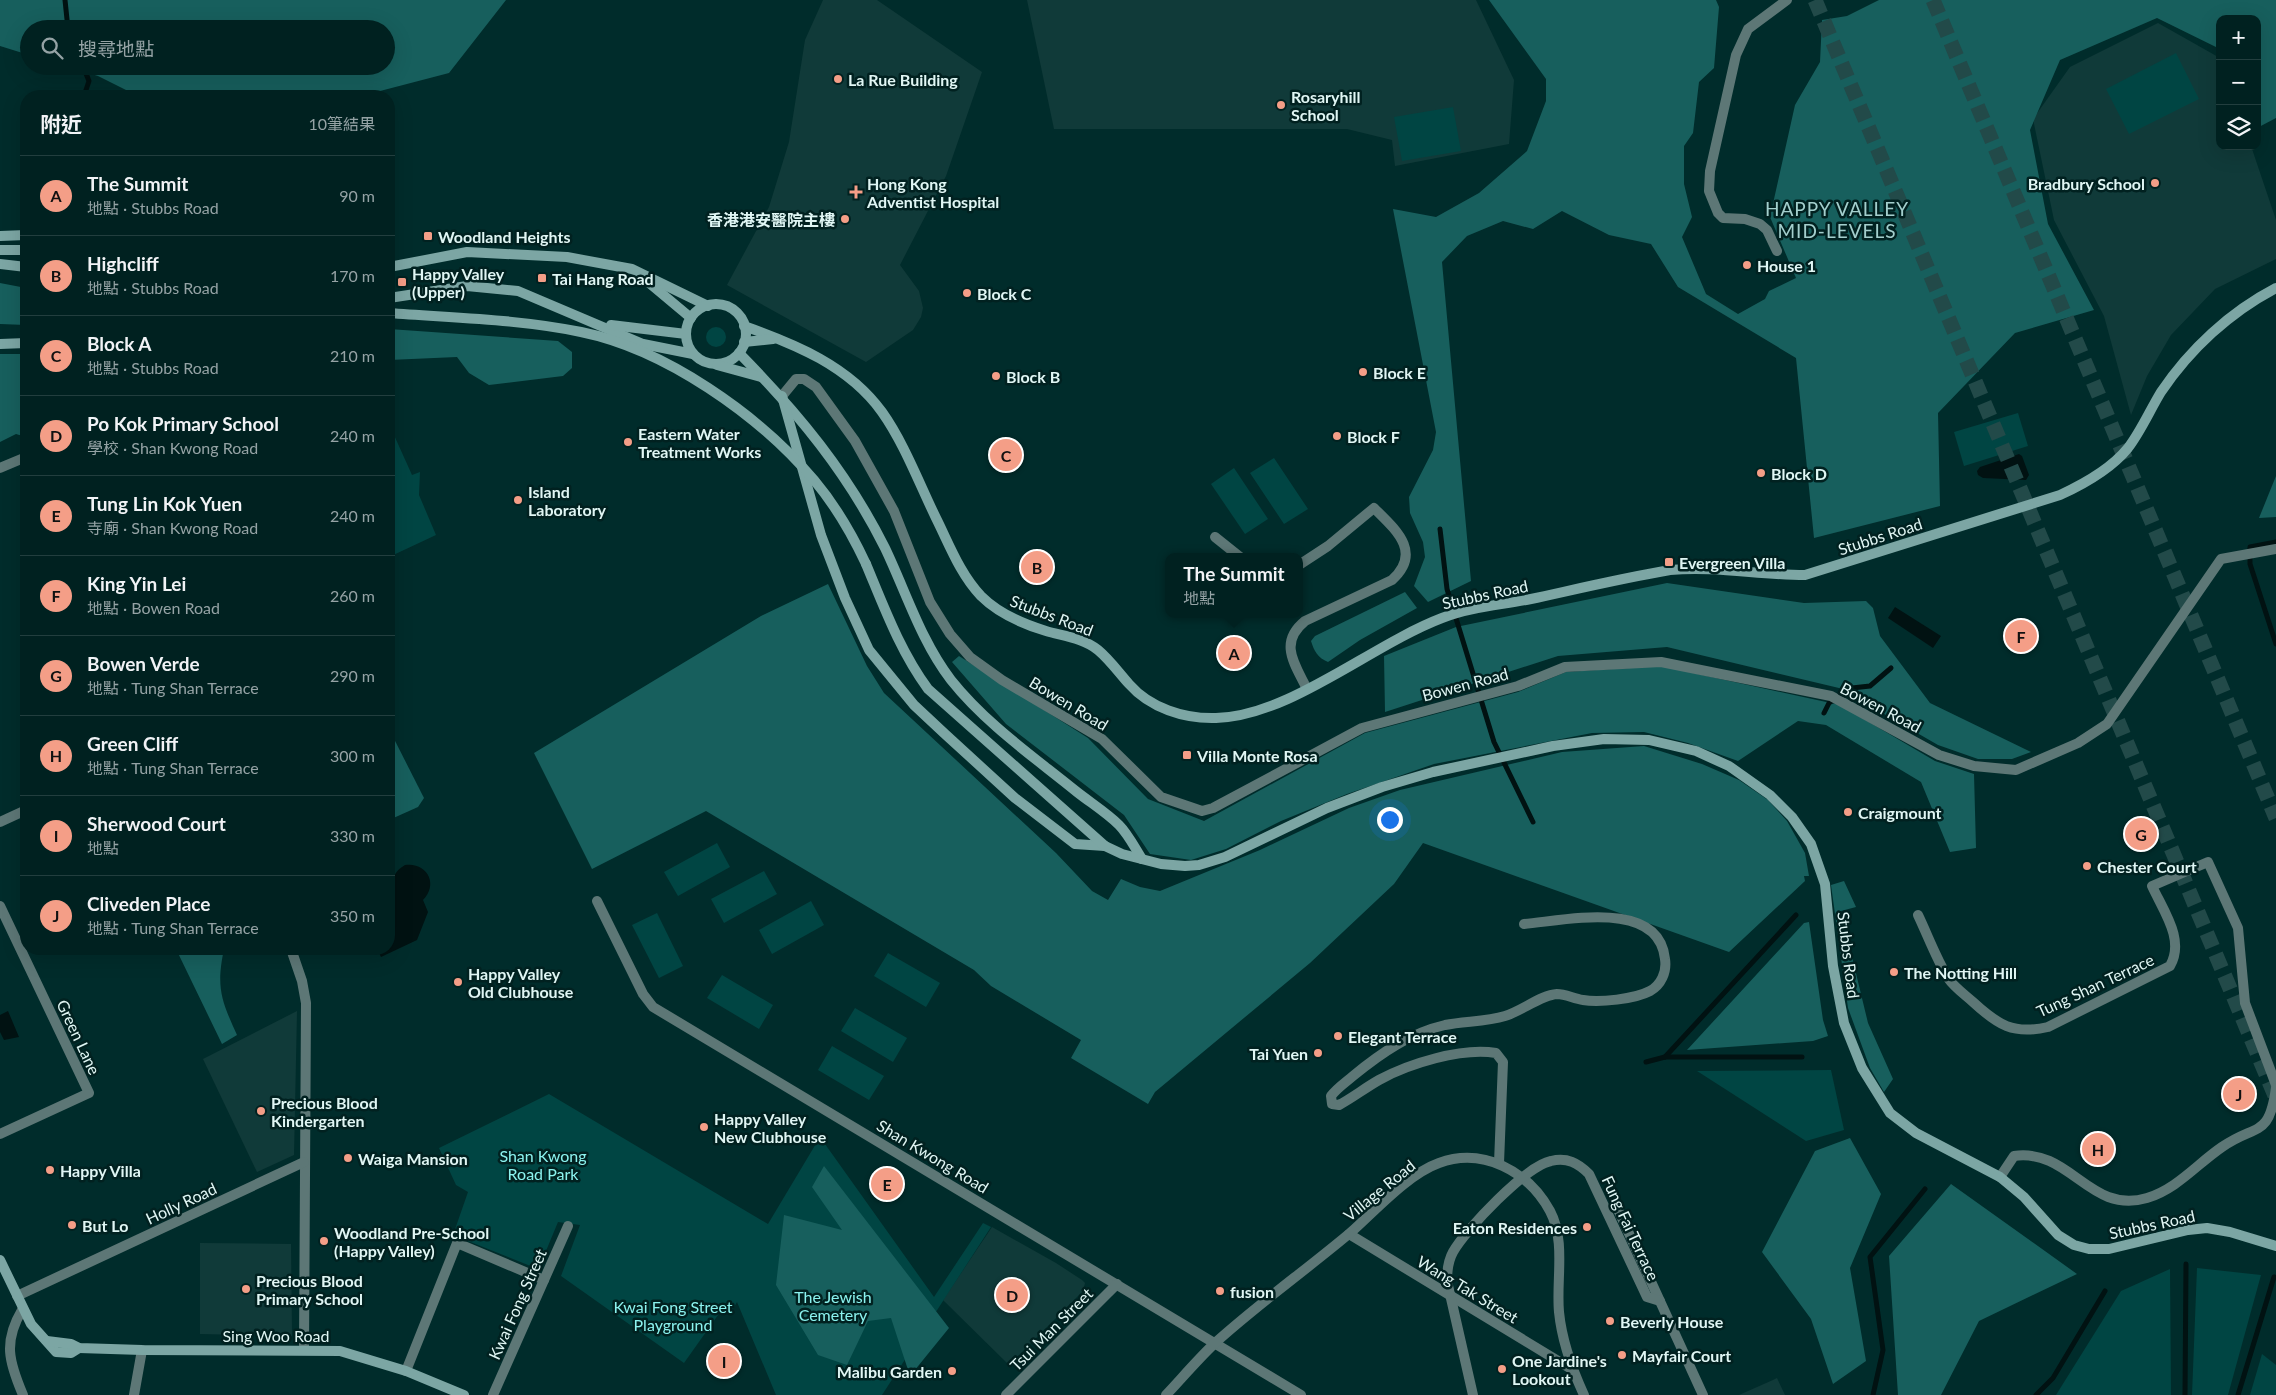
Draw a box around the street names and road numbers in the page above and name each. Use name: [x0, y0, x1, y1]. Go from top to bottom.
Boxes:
street label: Stubbs Road: [1835, 513, 1925, 559]
street label: Stubbs Road: [1440, 576, 1530, 612]
street label: Stubbs Road: [1008, 590, 1096, 640]
street label: Bowen Road: [1420, 663, 1510, 705]
street label: Bowen Road: [1026, 672, 1112, 734]
street label: Bowen Road: [1837, 678, 1925, 736]
street label: Stubbs Road: [1834, 910, 1864, 1000]
street label: Tung Shan Terrace: [2033, 949, 2157, 1021]
street label: Green Lane: [53, 996, 105, 1078]
street label: Shan Kwong Road: [874, 1115, 992, 1197]
street label: Village Road: [1339, 1155, 1419, 1225]
street label: Fung Fai Terrace: [1598, 1173, 1664, 1283]
street label: Holly Road: [143, 1178, 219, 1228]
street label: Stubbs Road: [2107, 1206, 2197, 1242]
street label: Kwai Fong Street: [484, 1245, 550, 1362]
street label: Wang Tak Street: [1414, 1251, 1522, 1327]
street label: Tsui Man Street: [1006, 1284, 1096, 1374]
street label: Sing Woo Road: [223, 1326, 329, 1345]

